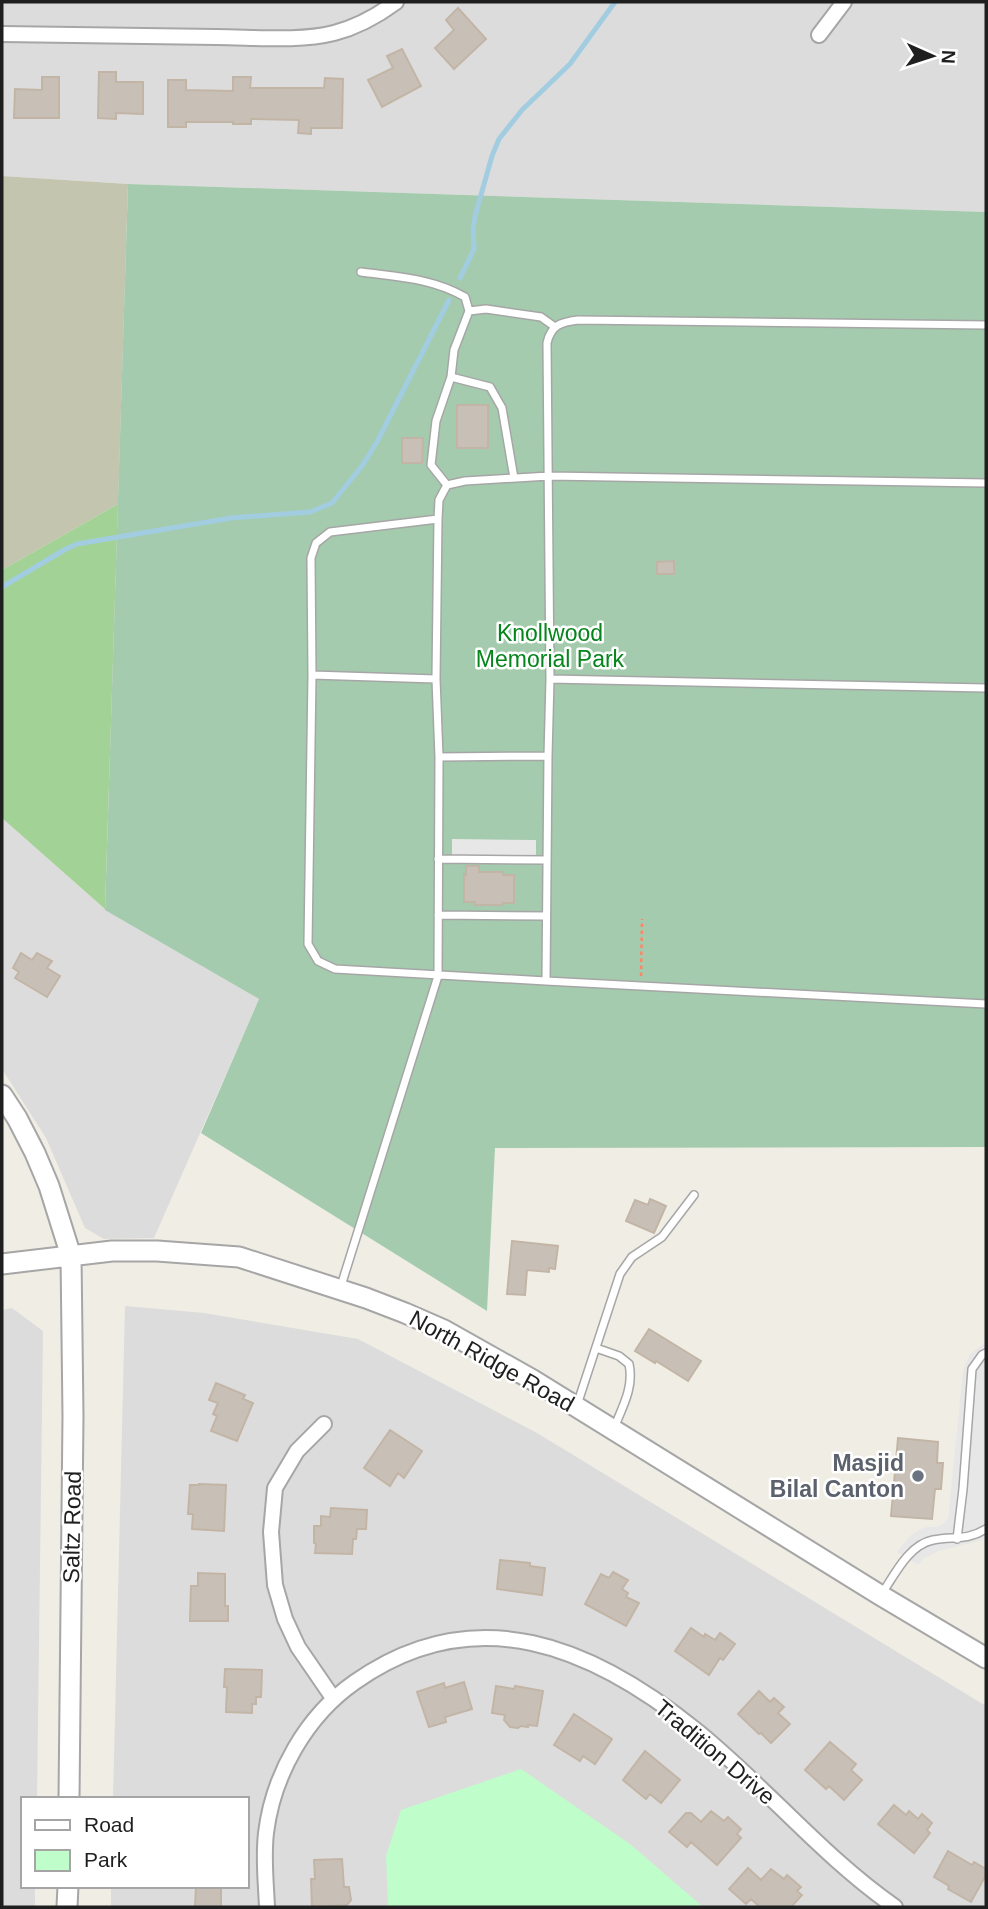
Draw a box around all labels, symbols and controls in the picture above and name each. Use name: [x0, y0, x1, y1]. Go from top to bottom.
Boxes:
north arrow: [897, 21, 967, 91]
text: N: [938, 49, 959, 64]
park label: Knollwood Memorial Park: [476, 620, 625, 672]
street label: North Ridge Road: [405, 1305, 579, 1417]
place label: Masjid Bilal Canton: [770, 1450, 904, 1502]
marker: Masjid Bilal Canton: [910, 1468, 926, 1484]
street label: Saltz Road: [58, 1471, 86, 1583]
street label: Tradition Drive: [650, 1694, 780, 1810]
legend: [21, 1797, 248, 1888]
text: Road: [84, 1813, 134, 1836]
text: Park: [84, 1848, 128, 1871]

